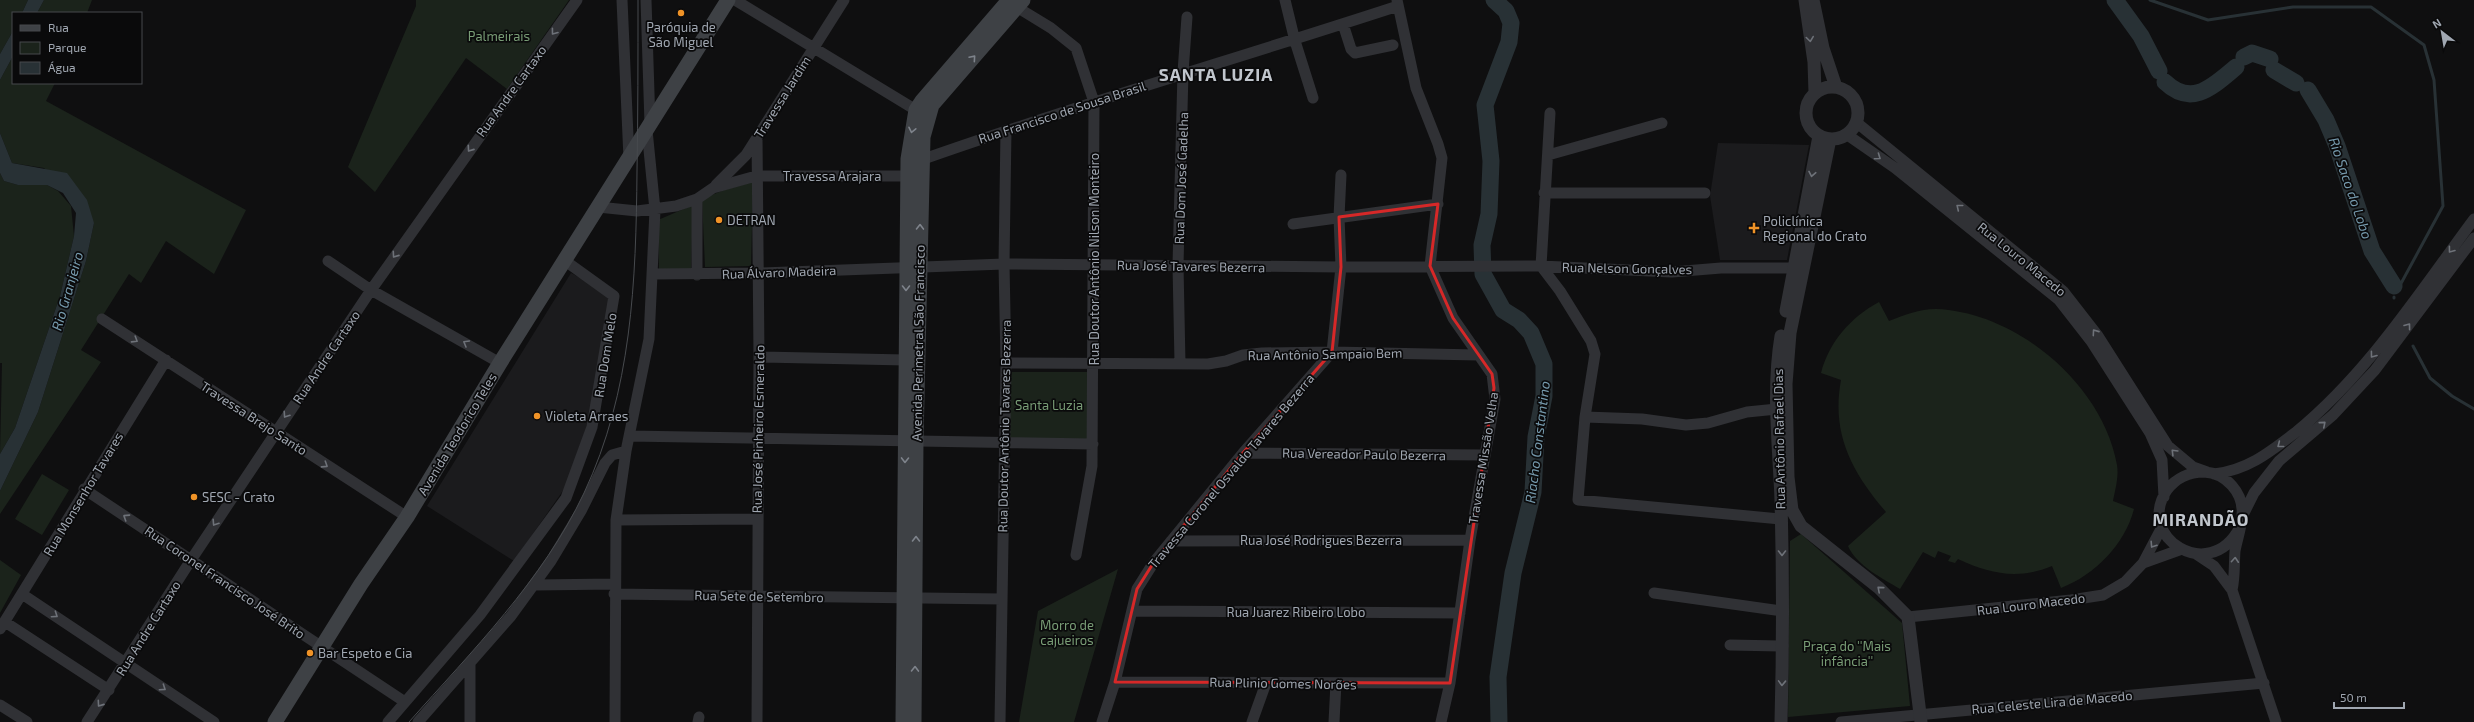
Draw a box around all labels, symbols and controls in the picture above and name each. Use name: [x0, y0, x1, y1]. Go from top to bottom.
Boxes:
marker: Paróquia de São Miguel: [676, 8, 686, 18]
legend: [12, 12, 142, 84]
north arrow: [2422, 12, 2462, 52]
text: N: [2430, 15, 2443, 31]
place label: Paróquia de São Miguel: [646, 19, 716, 50]
text: Rua: [48, 20, 69, 34]
one-way arrow: [552, 27, 559, 34]
park label: Palmeirais: [468, 28, 530, 44]
one-way arrow: [1805, 36, 1814, 42]
text: Parque: [48, 40, 86, 54]
street label: Rua Andre Cartaxo: [472, 42, 550, 140]
street label: Travessa Jardim: [750, 53, 814, 141]
one-way arrow: [969, 56, 976, 63]
text: Água: [48, 60, 76, 74]
district label: SANTA LUZIA: [1159, 64, 1273, 84]
street label: Rua Francisco de Sousa Brasil: [976, 77, 1148, 147]
street label: Rua Dom José Gadelha: [1171, 112, 1191, 244]
one-way arrow: [908, 127, 916, 133]
water label: Rio Saco do Lobo: [2326, 135, 2376, 241]
one-way arrow: [468, 144, 475, 151]
one-way arrow: [1874, 152, 1881, 160]
street label: Rua Doutor Antônio Nilson Monteiro: [1086, 153, 1102, 365]
street label: Travessa Arajara: [783, 168, 881, 184]
one-way arrow: [1808, 171, 1816, 177]
one-way arrow: [1956, 205, 1963, 212]
place label: DETRAN: [727, 212, 776, 228]
place label: Policlínica Regional do Crato: [1763, 213, 1867, 244]
marker: DETRAN: [714, 215, 724, 225]
street label: Rua Louro Macedo: [1975, 219, 2069, 299]
marker: Policlínica Regional do Crato: [1748, 222, 1760, 234]
one-way arrow: [916, 224, 924, 230]
street label: Avenida Perimetral São Francisco: [908, 245, 928, 441]
one-way arrow: [2448, 246, 2455, 253]
water label: Rio Granjeiro: [48, 250, 86, 332]
one-way arrow: [392, 251, 400, 258]
street label: Rua José Tavares Bezerra: [1117, 257, 1265, 275]
street label: Rua Nelson Gonçalves: [1562, 259, 1692, 278]
street label: Rua Álvaro Madeira: [721, 261, 837, 282]
one-way arrow: [902, 285, 910, 291]
street label: Rua Andre Cartaxo: [289, 307, 363, 407]
street label: Rua Dom Melo: [590, 312, 620, 398]
street label: Rua Doutor Antônio Tavares Bezerra: [994, 320, 1014, 532]
one-way arrow: [2403, 323, 2410, 330]
one-way arrow: [2092, 329, 2100, 336]
one-way arrow: [131, 335, 138, 343]
one-way arrow: [463, 341, 470, 348]
street label: Rua José Pinheiro Esmeraldo: [749, 345, 767, 513]
street label: Rua Antônio Sampaio Bem: [1248, 345, 1402, 363]
one-way arrow: [2371, 350, 2378, 357]
street label: Rua Antônio Rafael Dias: [1770, 369, 1788, 509]
street label: Avenida Teodorico Teles: [414, 370, 500, 498]
street label: Travessa Coronel Osvaldo Tavares Bezerra: [1145, 370, 1317, 572]
street label: Travessa Brejo Santo: [198, 378, 310, 458]
water label: Riacho Constantino: [1521, 380, 1553, 504]
street label: Travessa Missão Velha: [1465, 391, 1501, 525]
park label: Santa Luzia: [1015, 397, 1083, 413]
place label: Violeta Arraes: [545, 408, 628, 424]
one-way arrow: [284, 411, 291, 418]
marker: Violeta Arraes: [532, 411, 542, 421]
one-way arrow: [2318, 421, 2326, 428]
street label: Rua Monsenhor Tavares: [40, 429, 126, 559]
one-way arrow: [2277, 440, 2284, 447]
street label: Rua Vereador Paulo Bezerra: [1282, 445, 1446, 463]
one-way arrow: [2171, 449, 2179, 457]
one-way arrow: [901, 457, 910, 463]
one-way arrow: [321, 460, 328, 467]
place label: SESC - Crato: [202, 489, 275, 505]
marker: SESC - Crato: [189, 492, 199, 502]
district label: MIRANDÃO: [2152, 509, 2250, 529]
one-way arrow: [123, 514, 130, 522]
one-way arrow: [212, 519, 220, 526]
street label: Rua Coronel Francisco José Brito: [142, 522, 308, 642]
street label: Rua José Rodrigues Bezerra: [1240, 532, 1402, 548]
one-way arrow: [912, 536, 920, 542]
one-way arrow: [2150, 541, 2157, 548]
one-way arrow: [1778, 550, 1786, 556]
one-way arrow: [2230, 557, 2239, 563]
street label: Rua Andre Cartaxo: [112, 577, 184, 679]
street label: Rua Sete de Setembro: [694, 587, 824, 605]
one-way arrow: [1878, 587, 1885, 594]
street label: Rua Louro Macedo: [1976, 589, 2086, 619]
street label: Rua Juarez Ribeiro Lobo: [1227, 604, 1365, 620]
one-way arrow: [51, 610, 58, 618]
park label: Morro de cajueiros: [1040, 617, 1094, 648]
park label: Praça do ''Mais infância'': [1803, 638, 1891, 669]
place label: Bar Espeto e Cia: [318, 645, 412, 661]
marker: Bar Espeto e Cia: [305, 648, 315, 658]
one-way arrow: [911, 666, 919, 672]
street label: Rua Plinio Gomes Norões: [1209, 674, 1357, 692]
one-way arrow: [1778, 680, 1786, 686]
one-way arrow: [158, 683, 165, 690]
scale bar: [2334, 684, 2404, 710]
street label: Rua Celeste Lira de Macedo: [1971, 687, 2133, 717]
text: 50 m: [2340, 690, 2367, 704]
one-way arrow: [98, 699, 105, 706]

